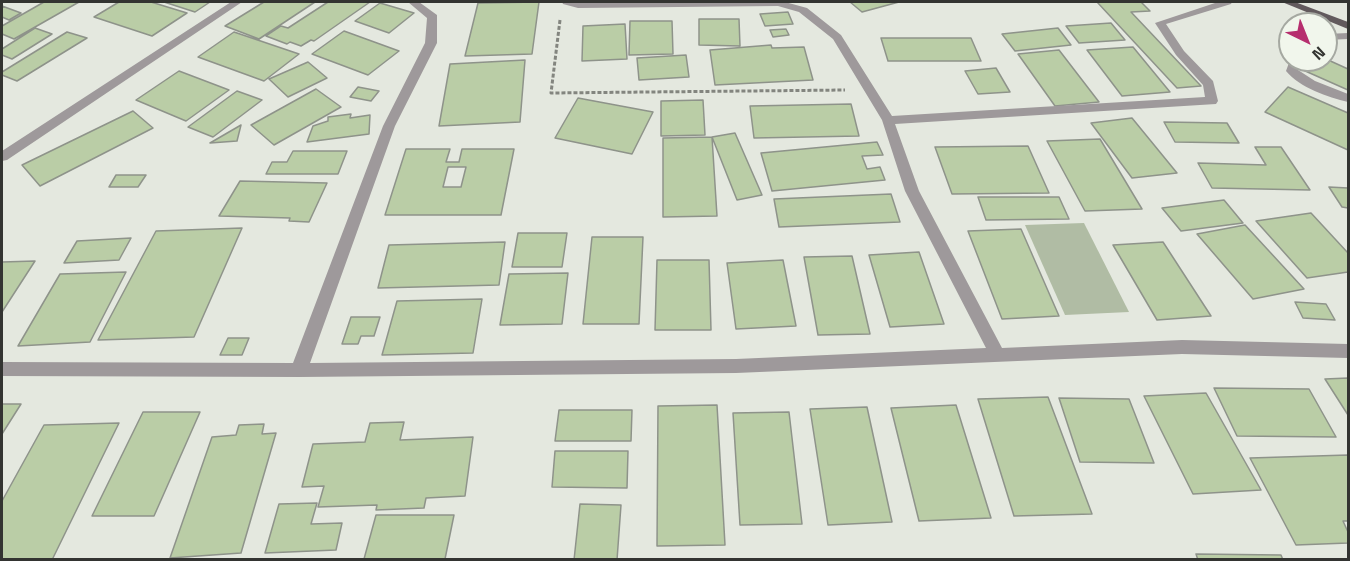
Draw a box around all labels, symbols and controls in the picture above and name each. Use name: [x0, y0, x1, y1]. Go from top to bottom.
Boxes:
north arrow: [1278, 12, 1338, 72]
text: N: [1307, 41, 1331, 66]

